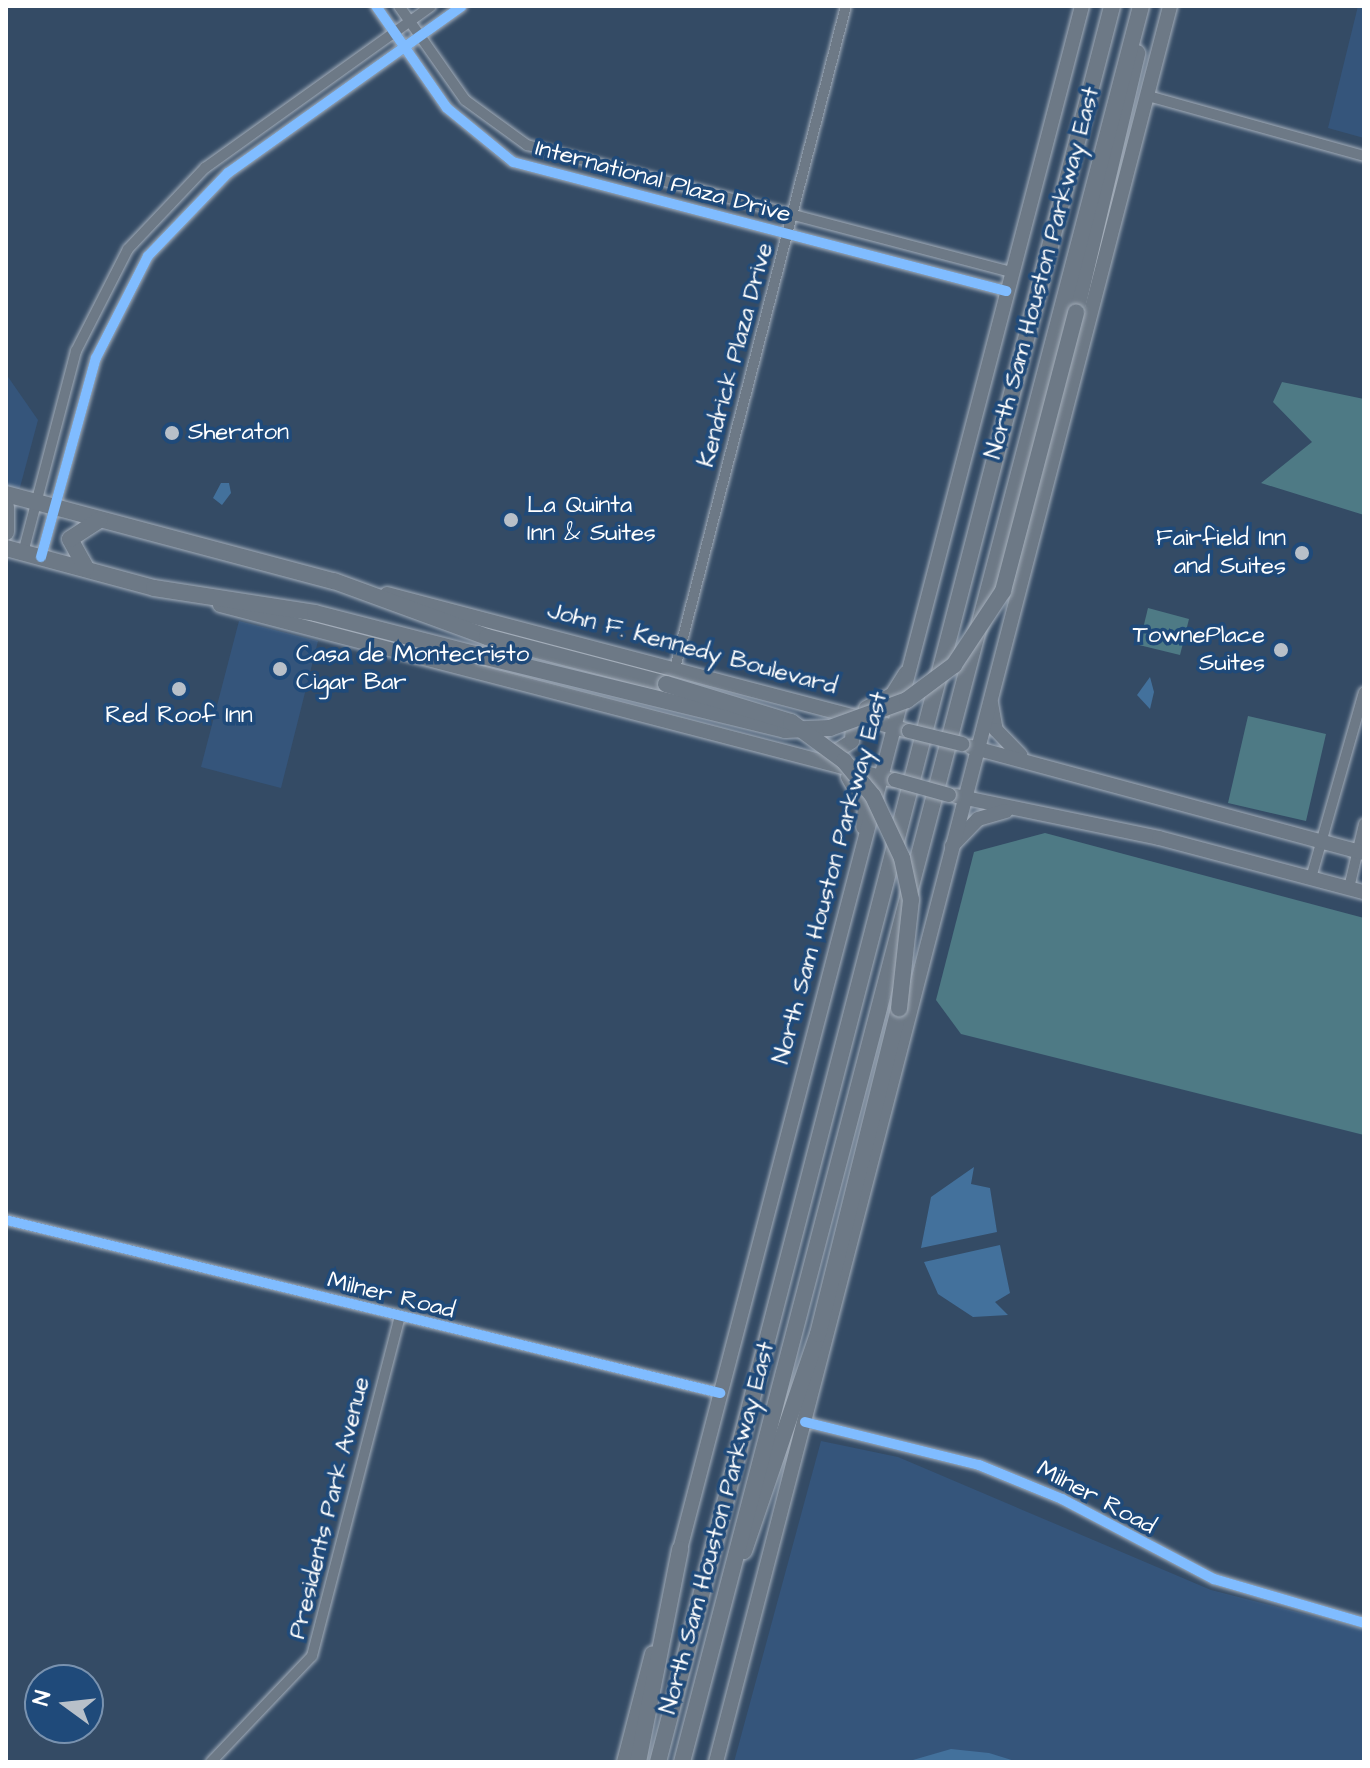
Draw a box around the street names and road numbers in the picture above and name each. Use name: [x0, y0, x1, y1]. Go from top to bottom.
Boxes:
street label: North Sam Houston Parkway East: [979, 84, 1107, 462]
street label: International Plaza Drive: [532, 134, 794, 230]
street label: Kendrick Plaza Drive: [692, 240, 780, 470]
street label: John F. Kennedy Boulevard: [544, 596, 840, 702]
street label: North Sam Houston Parkway East: [767, 689, 895, 1067]
street label: Milner Road: [324, 1266, 458, 1326]
street label: North Sam Houston Parkway East: [654, 1339, 782, 1717]
street label: Presidents Park Avenue: [283, 1374, 377, 1642]
street label: Milner Road: [1032, 1455, 1160, 1541]

